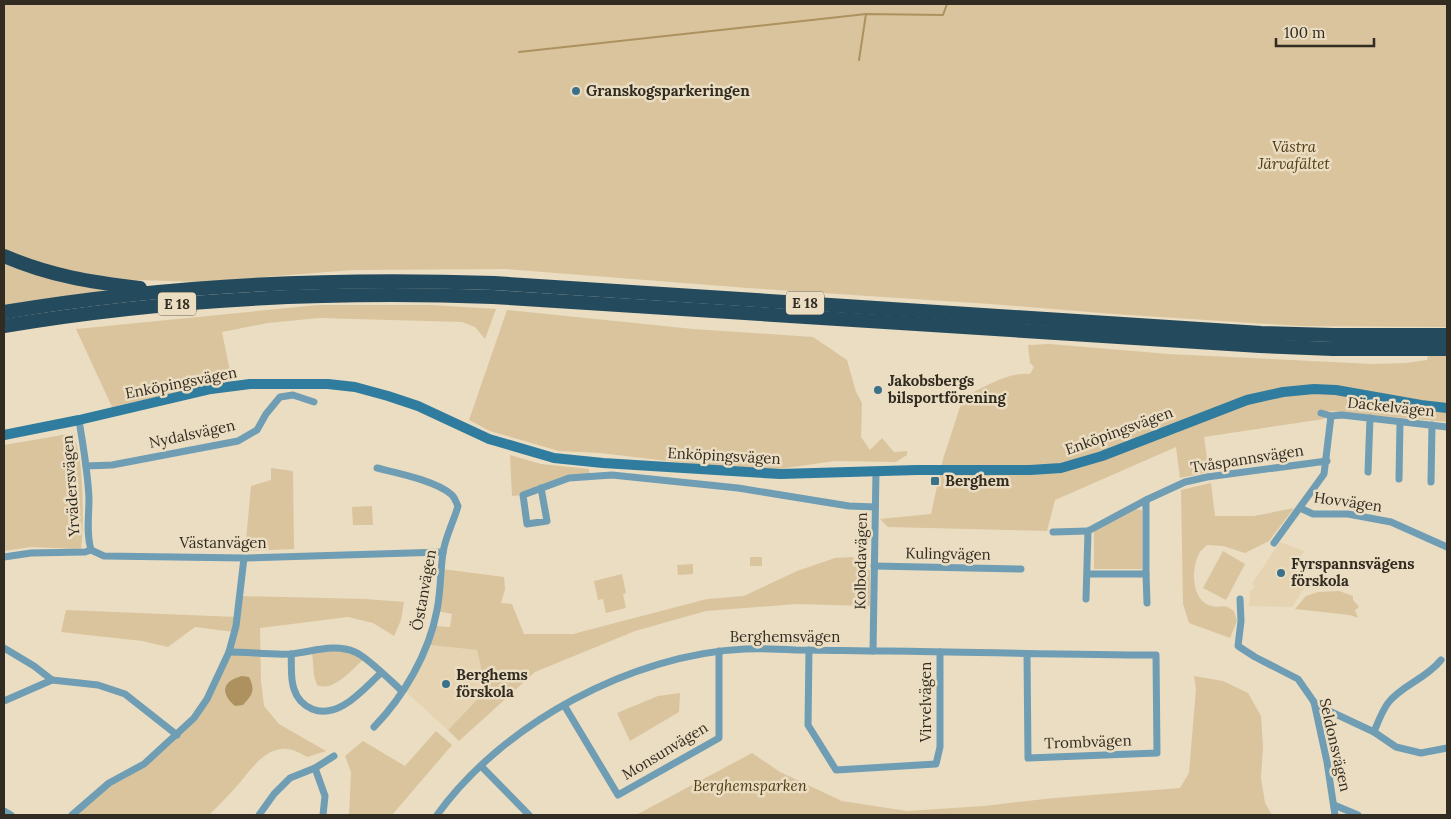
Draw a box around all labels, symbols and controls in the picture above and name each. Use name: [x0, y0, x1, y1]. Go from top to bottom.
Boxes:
scale bar: [1276, 15, 1374, 47]
text: 100 m: [1284, 23, 1325, 42]
place label: Granskogsparkeringen: [586, 81, 750, 100]
marker: Granskogsparkeringen: [570, 85, 582, 97]
park label: Västra Järvafältet: [1257, 137, 1330, 173]
road number: E 18: [158, 292, 196, 316]
road number: E 18: [786, 292, 824, 314]
street label: Enköpingsvägen: [123, 362, 238, 403]
place label: Jakobsbergs bilsportförening: [887, 371, 1006, 407]
marker: Jakobsbergs bilsportförening: [872, 384, 884, 396]
street label: Däckelvägen: [1347, 392, 1436, 421]
street label: Enköpingsvägen: [1062, 402, 1175, 459]
street label: Nydalsvägen: [147, 415, 237, 452]
street label: Yrvädersvägen: [57, 435, 84, 538]
street label: Tvåspannsvägen: [1189, 440, 1305, 477]
street label: Enköpingsvägen: [667, 443, 781, 468]
place label: Berghem: [945, 471, 1010, 490]
marker: Berghem: [929, 475, 941, 487]
street label: Hovvägen: [1313, 487, 1383, 516]
street label: Kolbodavägen: [850, 512, 871, 610]
street label: Västanvägen: [178, 533, 267, 552]
street label: Kulingvägen: [905, 543, 991, 564]
street label: Östanvägen: [407, 548, 440, 632]
place label: Fyrspannsvägens förskola: [1291, 554, 1415, 590]
marker: Fyrspannsvägens förskola: [1275, 567, 1287, 579]
street label: Berghemsvägen: [730, 627, 840, 646]
street label: Virvelvägen: [916, 662, 935, 743]
place label: Berghems förskola: [456, 665, 528, 701]
marker: Berghems förskola: [440, 678, 452, 690]
street label: Seldonsvägen: [1316, 696, 1355, 793]
street label: Monsunvägen: [618, 717, 711, 784]
street label: Trombvägen: [1044, 730, 1132, 753]
park label: Berghemsparken: [693, 776, 808, 795]

